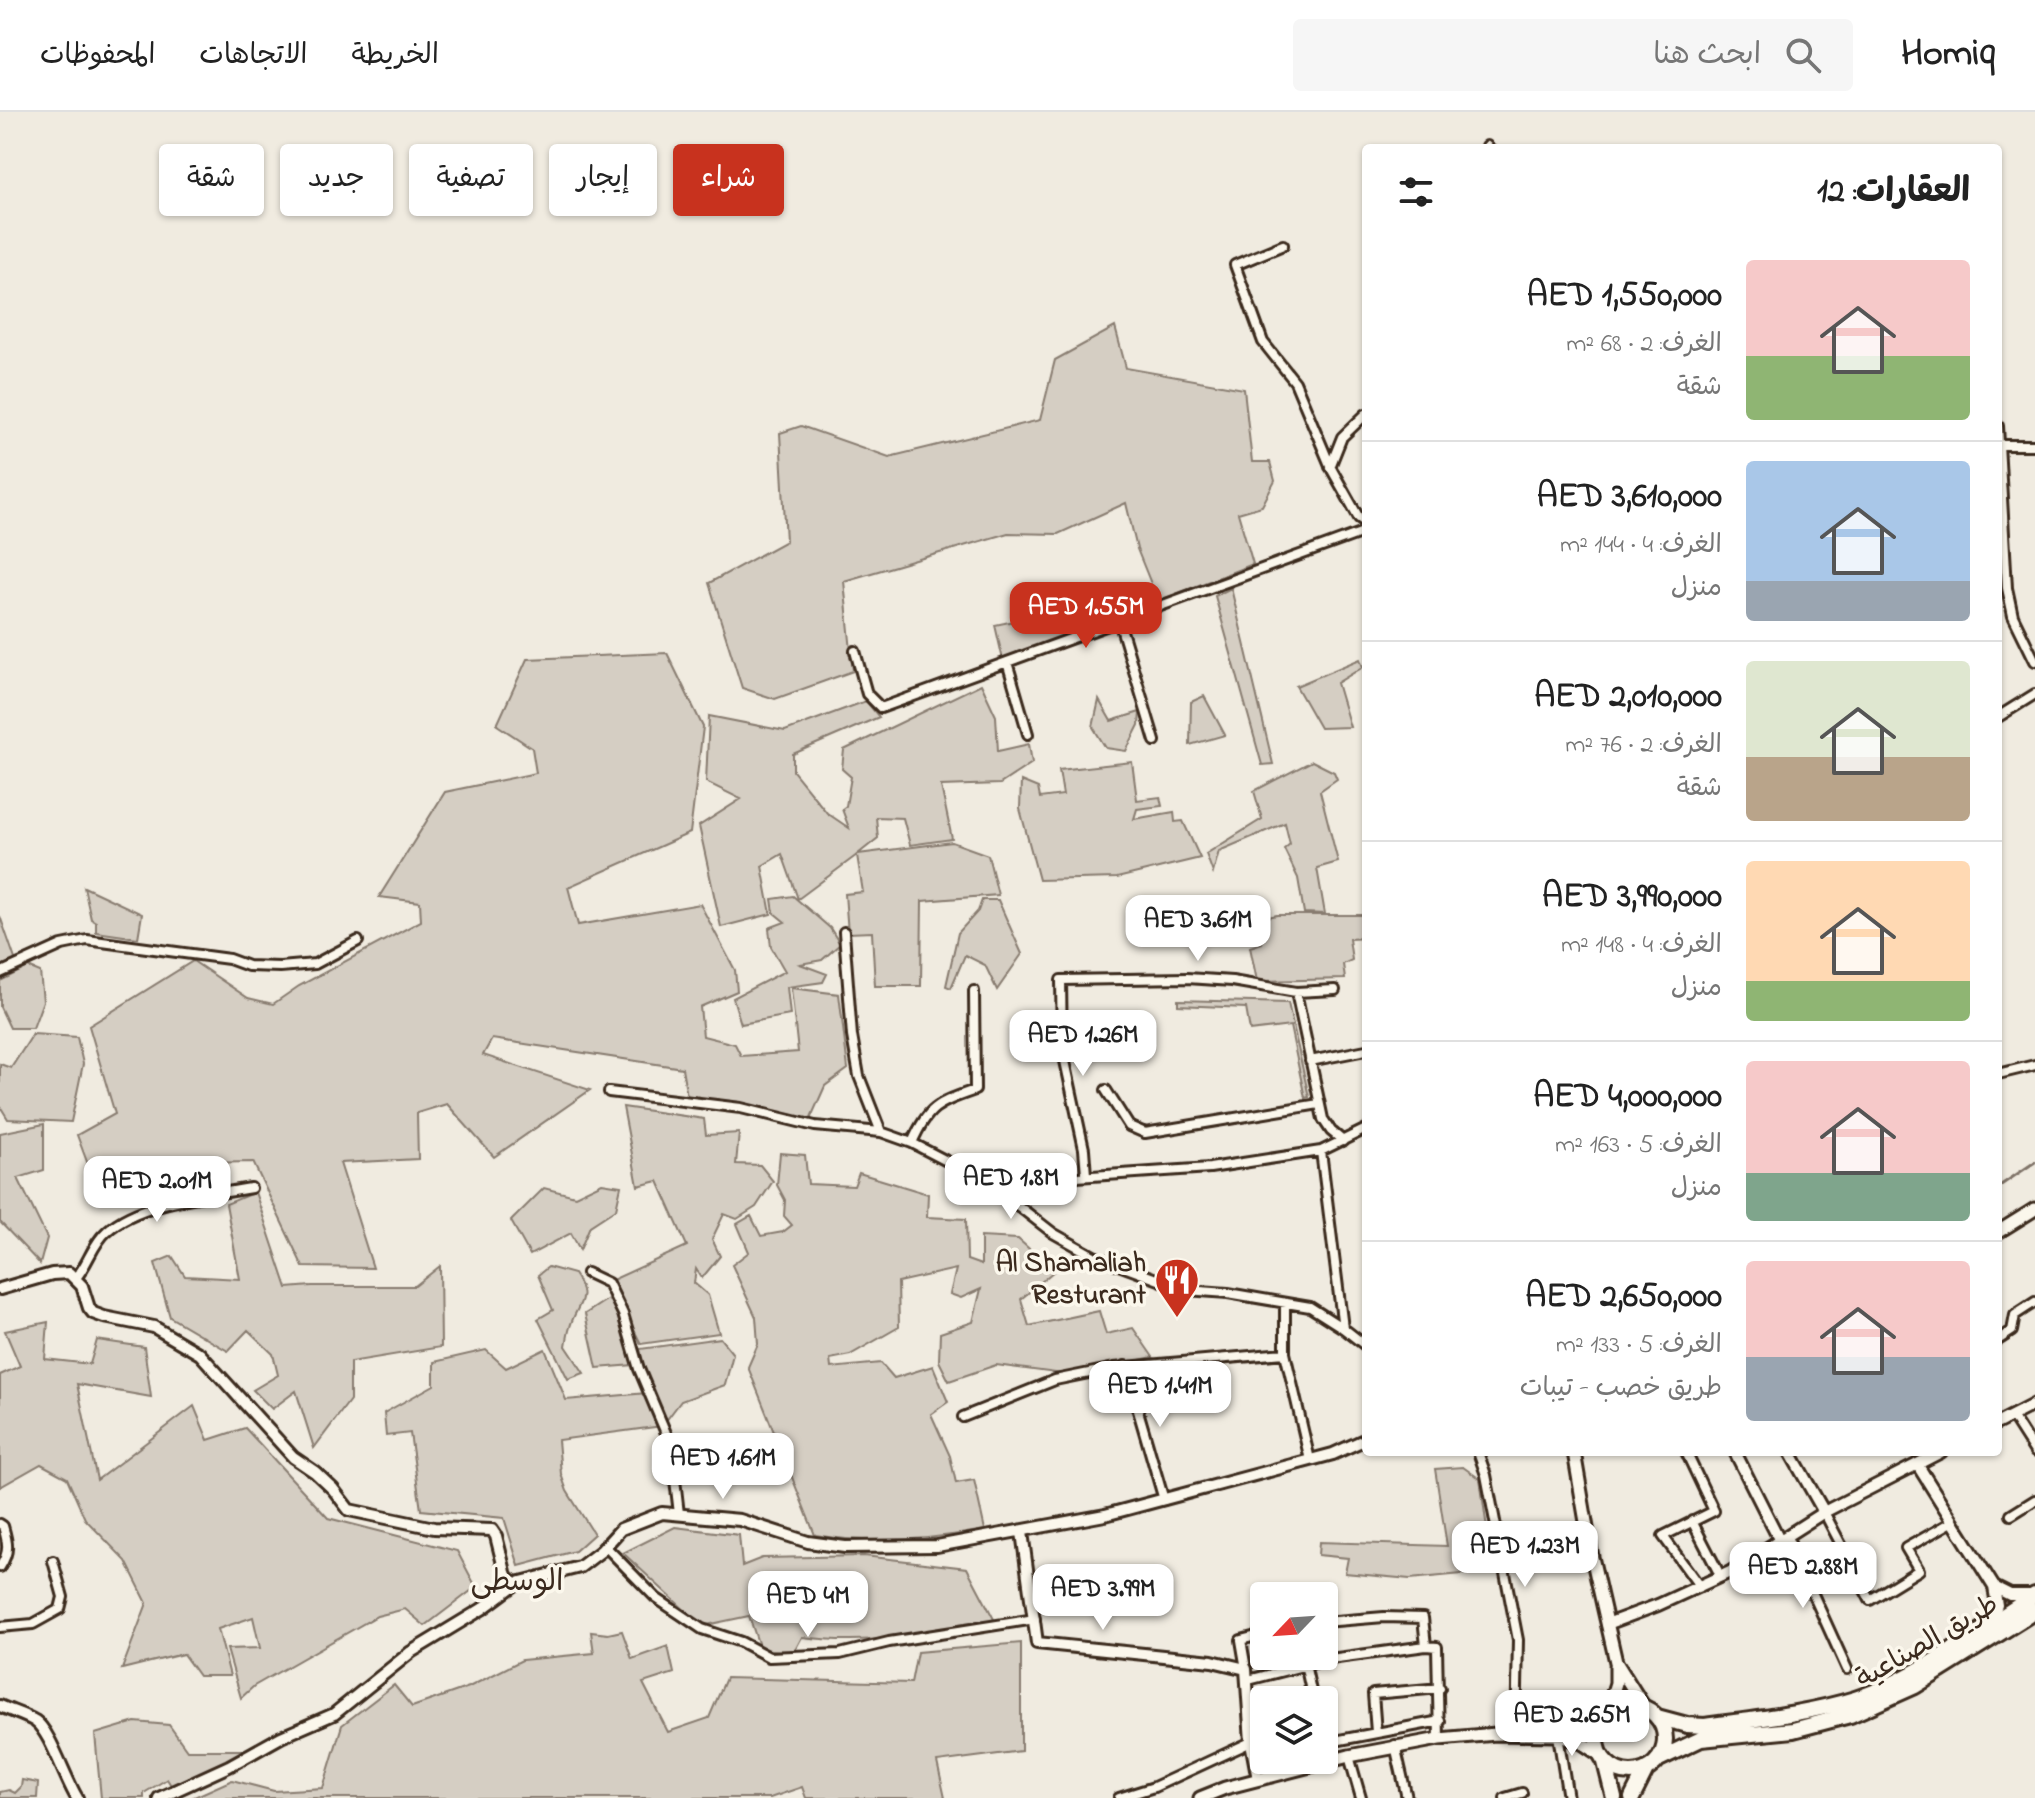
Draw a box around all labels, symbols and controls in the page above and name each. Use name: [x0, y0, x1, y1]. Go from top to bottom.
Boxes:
search box: [1293, 19, 1853, 91]
text: Homiq: [1901, 27, 1995, 83]
icon: search: [1781, 33, 1825, 77]
text: ابحث هنا: [1653, 34, 1761, 78]
text: المحفوظات: [40, 36, 155, 77]
text: الاتجاهات: [199, 36, 307, 77]
text: الخريطة: [351, 36, 439, 77]
chip: شقة: [159, 144, 264, 216]
chip: جديد: [280, 144, 393, 216]
chip: تصفية: [409, 144, 533, 216]
chip: إيجار: [549, 144, 657, 216]
chip: شراء: [673, 144, 784, 216]
text: العقارات: 12: [1817, 168, 1970, 218]
icon: filters: [1394, 170, 1438, 214]
text: AED 1,550,000: [1527, 272, 1722, 322]
icon: home: [1810, 292, 1906, 388]
text: الغرف: 2 · 68 m²: [1566, 326, 1722, 364]
text: شقة: [1677, 369, 1722, 407]
text: AED 3,610,000: [1537, 473, 1722, 523]
icon: home: [1810, 493, 1906, 589]
text: الغرف: 4 · 144 m²: [1560, 527, 1722, 565]
text: منزل: [1671, 570, 1722, 608]
pin: AED 1.55M: [994, 582, 1178, 650]
text: AED 1.55M: [1028, 589, 1144, 627]
text: AED 2,010,000: [1534, 673, 1722, 723]
icon: home: [1810, 693, 1906, 789]
text: الغرف: 2 · 76 m²: [1565, 727, 1722, 765]
text: شقة: [1677, 770, 1722, 808]
text: AED 3,990,000: [1542, 873, 1722, 923]
icon: home: [1810, 893, 1906, 989]
pin: AED 3.61M: [1106, 895, 1290, 963]
text: AED 3.61M: [1144, 902, 1252, 940]
text: الغرف: 4 · 148 m²: [1561, 927, 1722, 965]
text: منزل: [1671, 970, 1722, 1008]
pin: AED 1.26M: [991, 1010, 1175, 1078]
text: AED 1.26M: [1027, 1017, 1139, 1055]
text: AED 4,000,000: [1533, 1073, 1722, 1123]
icon: home: [1810, 1093, 1906, 1189]
text: الغرف: 5 · 163 m²: [1555, 1127, 1722, 1165]
pin: AED 1.8M: [928, 1153, 1094, 1221]
pin: AED 2.01M: [65, 1156, 249, 1224]
text: AED 1.8M: [963, 1160, 1059, 1198]
text: AED 2.01M: [102, 1163, 212, 1201]
text: منزل: [1671, 1170, 1722, 1208]
place label: Al Shamaliah Resturant: [996, 1244, 1147, 1317]
restaurant icon: Al Shamaliah Resturant: [1153, 1256, 1201, 1319]
text: AED 2,650,000: [1525, 1273, 1722, 1323]
icon: home: [1810, 1293, 1906, 1389]
text: الغرف: 5 · 133 m²: [1556, 1327, 1722, 1365]
pin: AED 1.41M: [1068, 1361, 1252, 1429]
text: AED 1.41M: [1107, 1368, 1213, 1406]
text: طريق خصب - تيبات: [1520, 1370, 1722, 1408]
pin: AED 1.61M: [631, 1433, 815, 1501]
text: AED 1.61M: [670, 1440, 776, 1478]
pin: AED 1.23M: [1433, 1521, 1617, 1589]
text: AED 1.23M: [1470, 1528, 1580, 1566]
pin: AED 2.88M: [1711, 1542, 1895, 1610]
text: AED 2.88M: [1748, 1549, 1858, 1587]
district label: الوسطى: [470, 1561, 564, 1605]
pin: AED 3.99M: [1011, 1564, 1195, 1632]
pin: AED 4M: [743, 1571, 873, 1639]
text: AED 3.99M: [1051, 1571, 1155, 1609]
text: AED 4M: [766, 1578, 850, 1616]
north arrow: [1250, 1582, 1338, 1670]
map controls: [1250, 1582, 1338, 1774]
street label: طريق الصناعية: [1849, 1585, 2007, 1701]
button: layers: [1250, 1686, 1338, 1774]
pin: AED 2.65M: [1480, 1690, 1664, 1758]
text: AED 2.65M: [1513, 1697, 1631, 1735]

